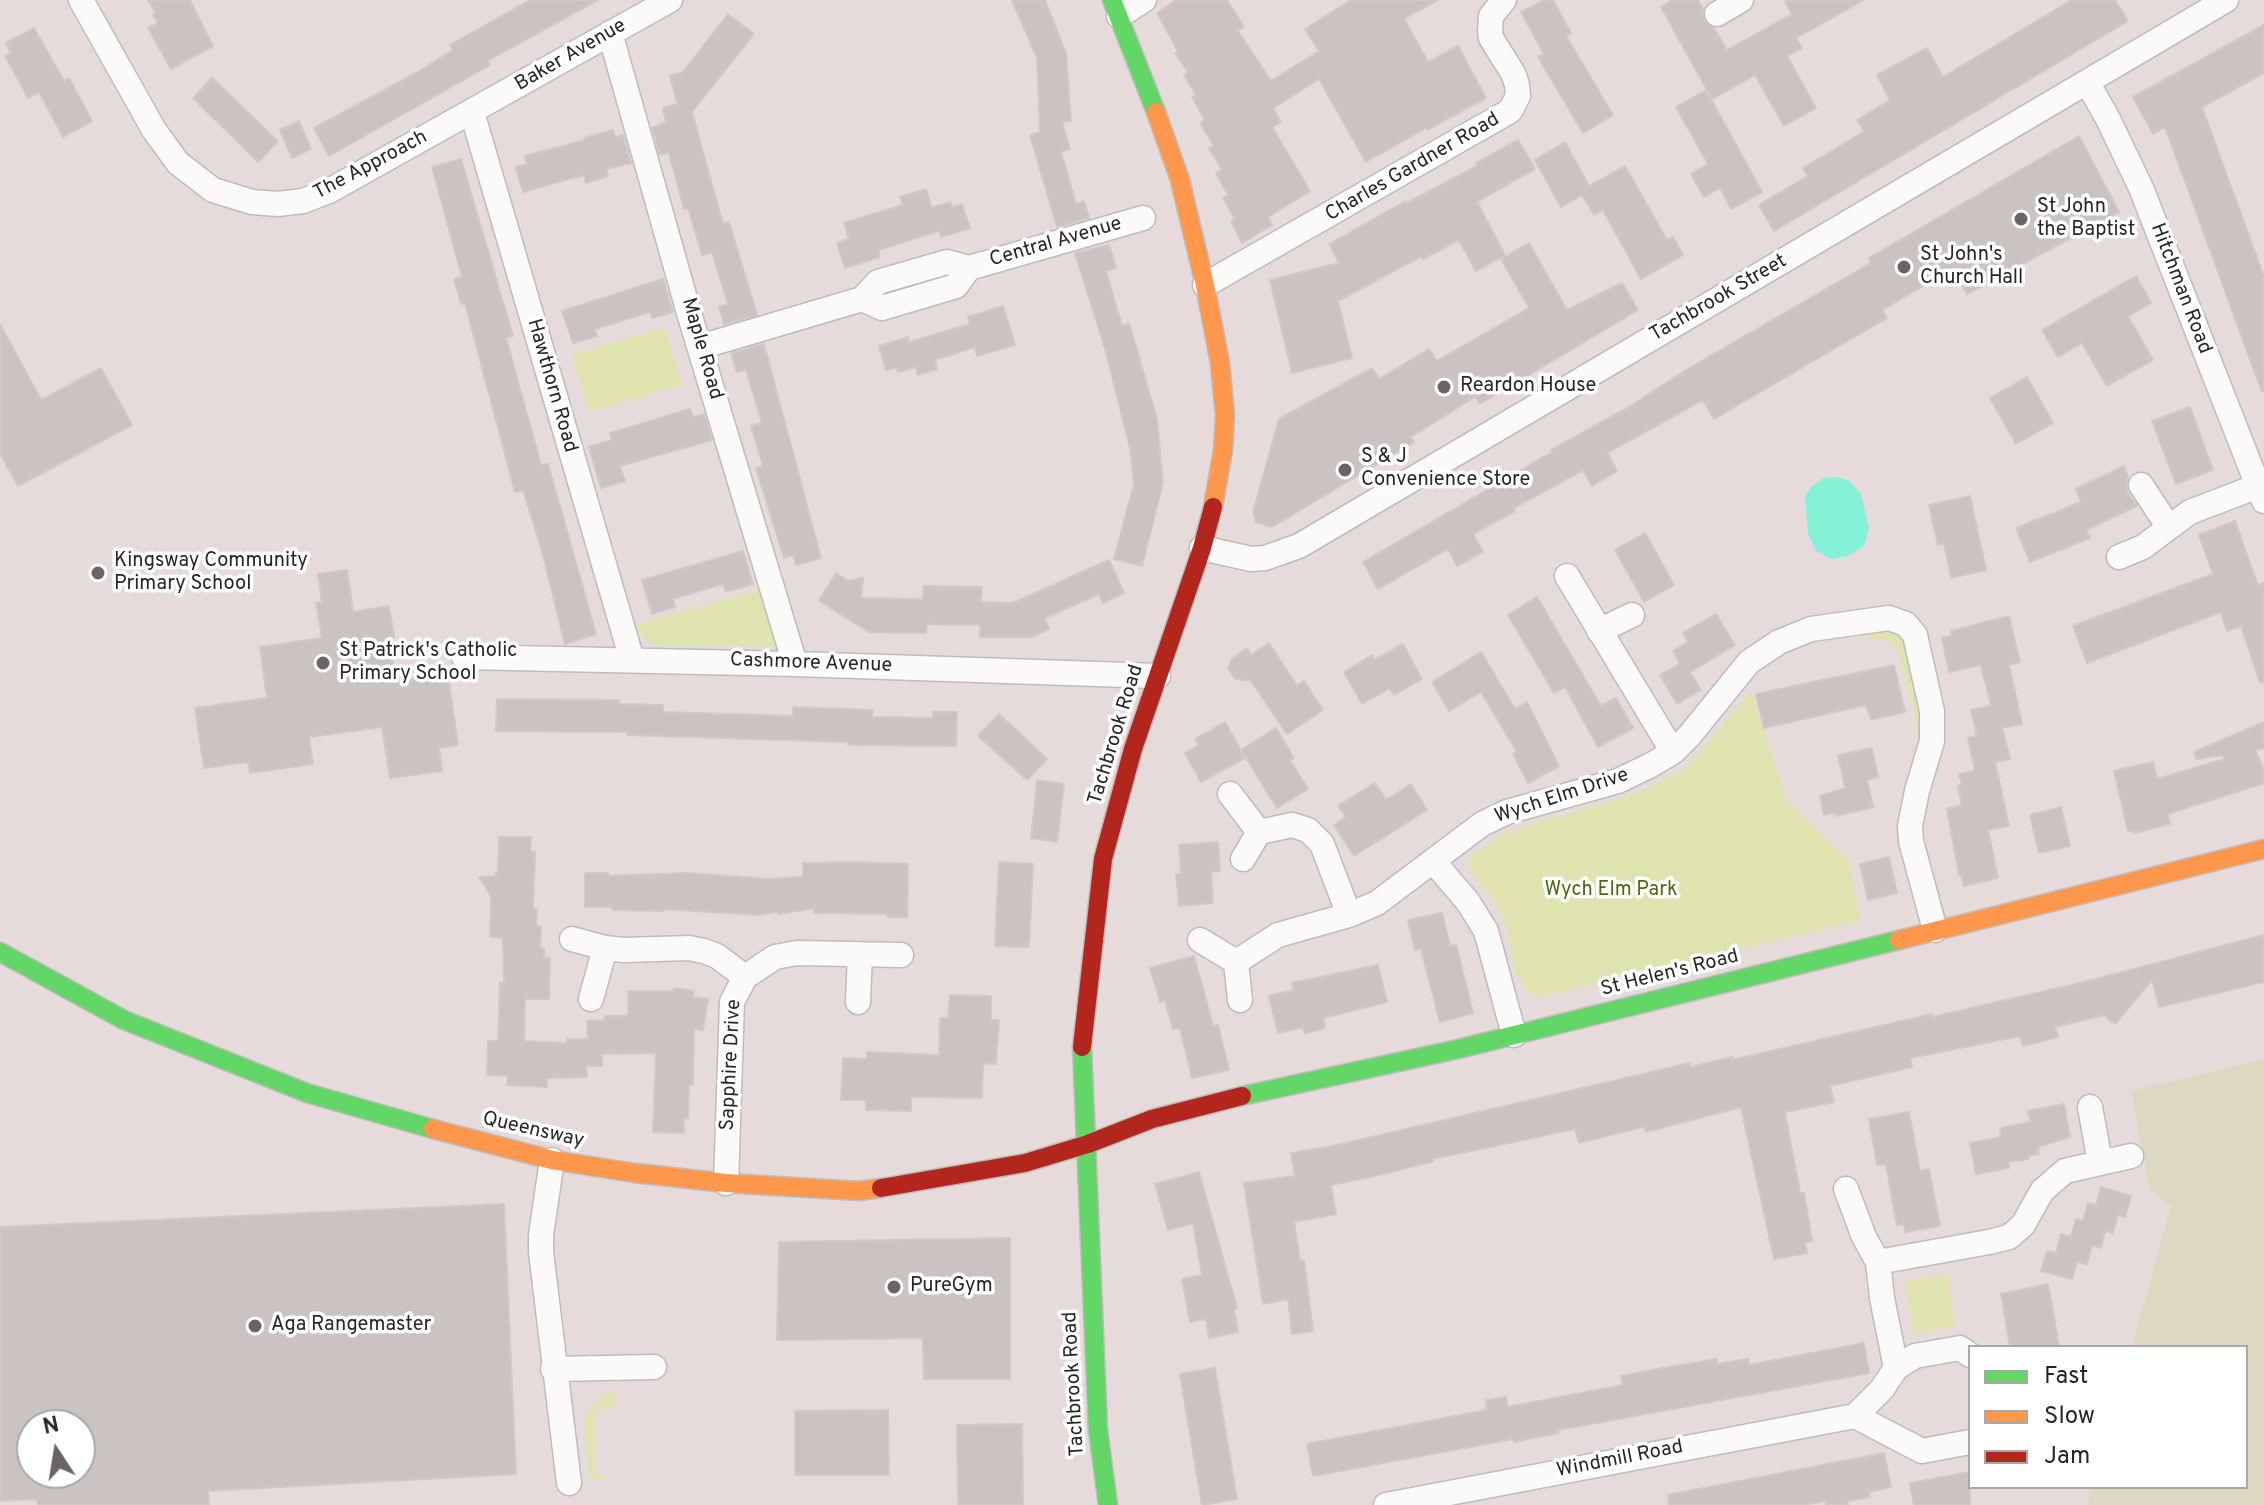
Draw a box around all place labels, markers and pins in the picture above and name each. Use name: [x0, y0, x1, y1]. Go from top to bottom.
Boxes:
place label: St John the Baptist: [2037, 196, 2135, 243]
marker: St John the Baptist: [2012, 210, 2030, 228]
place label: St John's Church Hall: [1920, 244, 2023, 291]
marker: St John's Church Hall: [1895, 258, 1913, 276]
place label: Reardon House: [1460, 375, 1596, 399]
marker: Reardon House: [1435, 378, 1453, 396]
place label: S & J Convenience Store: [1361, 446, 1530, 493]
marker: S & J Convenience Store: [1336, 461, 1354, 479]
place label: Kingsway Community Primary School: [114, 550, 308, 597]
marker: Kingsway Community Primary School: [89, 564, 107, 582]
place label: St Patrick's Catholic Primary School: [339, 640, 517, 687]
marker: St Patrick's Catholic Primary School: [314, 654, 332, 672]
place label: PureGym: [910, 1275, 993, 1299]
marker: PureGym: [885, 1278, 903, 1296]
place label: Aga Rangemaster: [271, 1314, 431, 1338]
marker: Aga Rangemaster: [246, 1317, 264, 1335]

